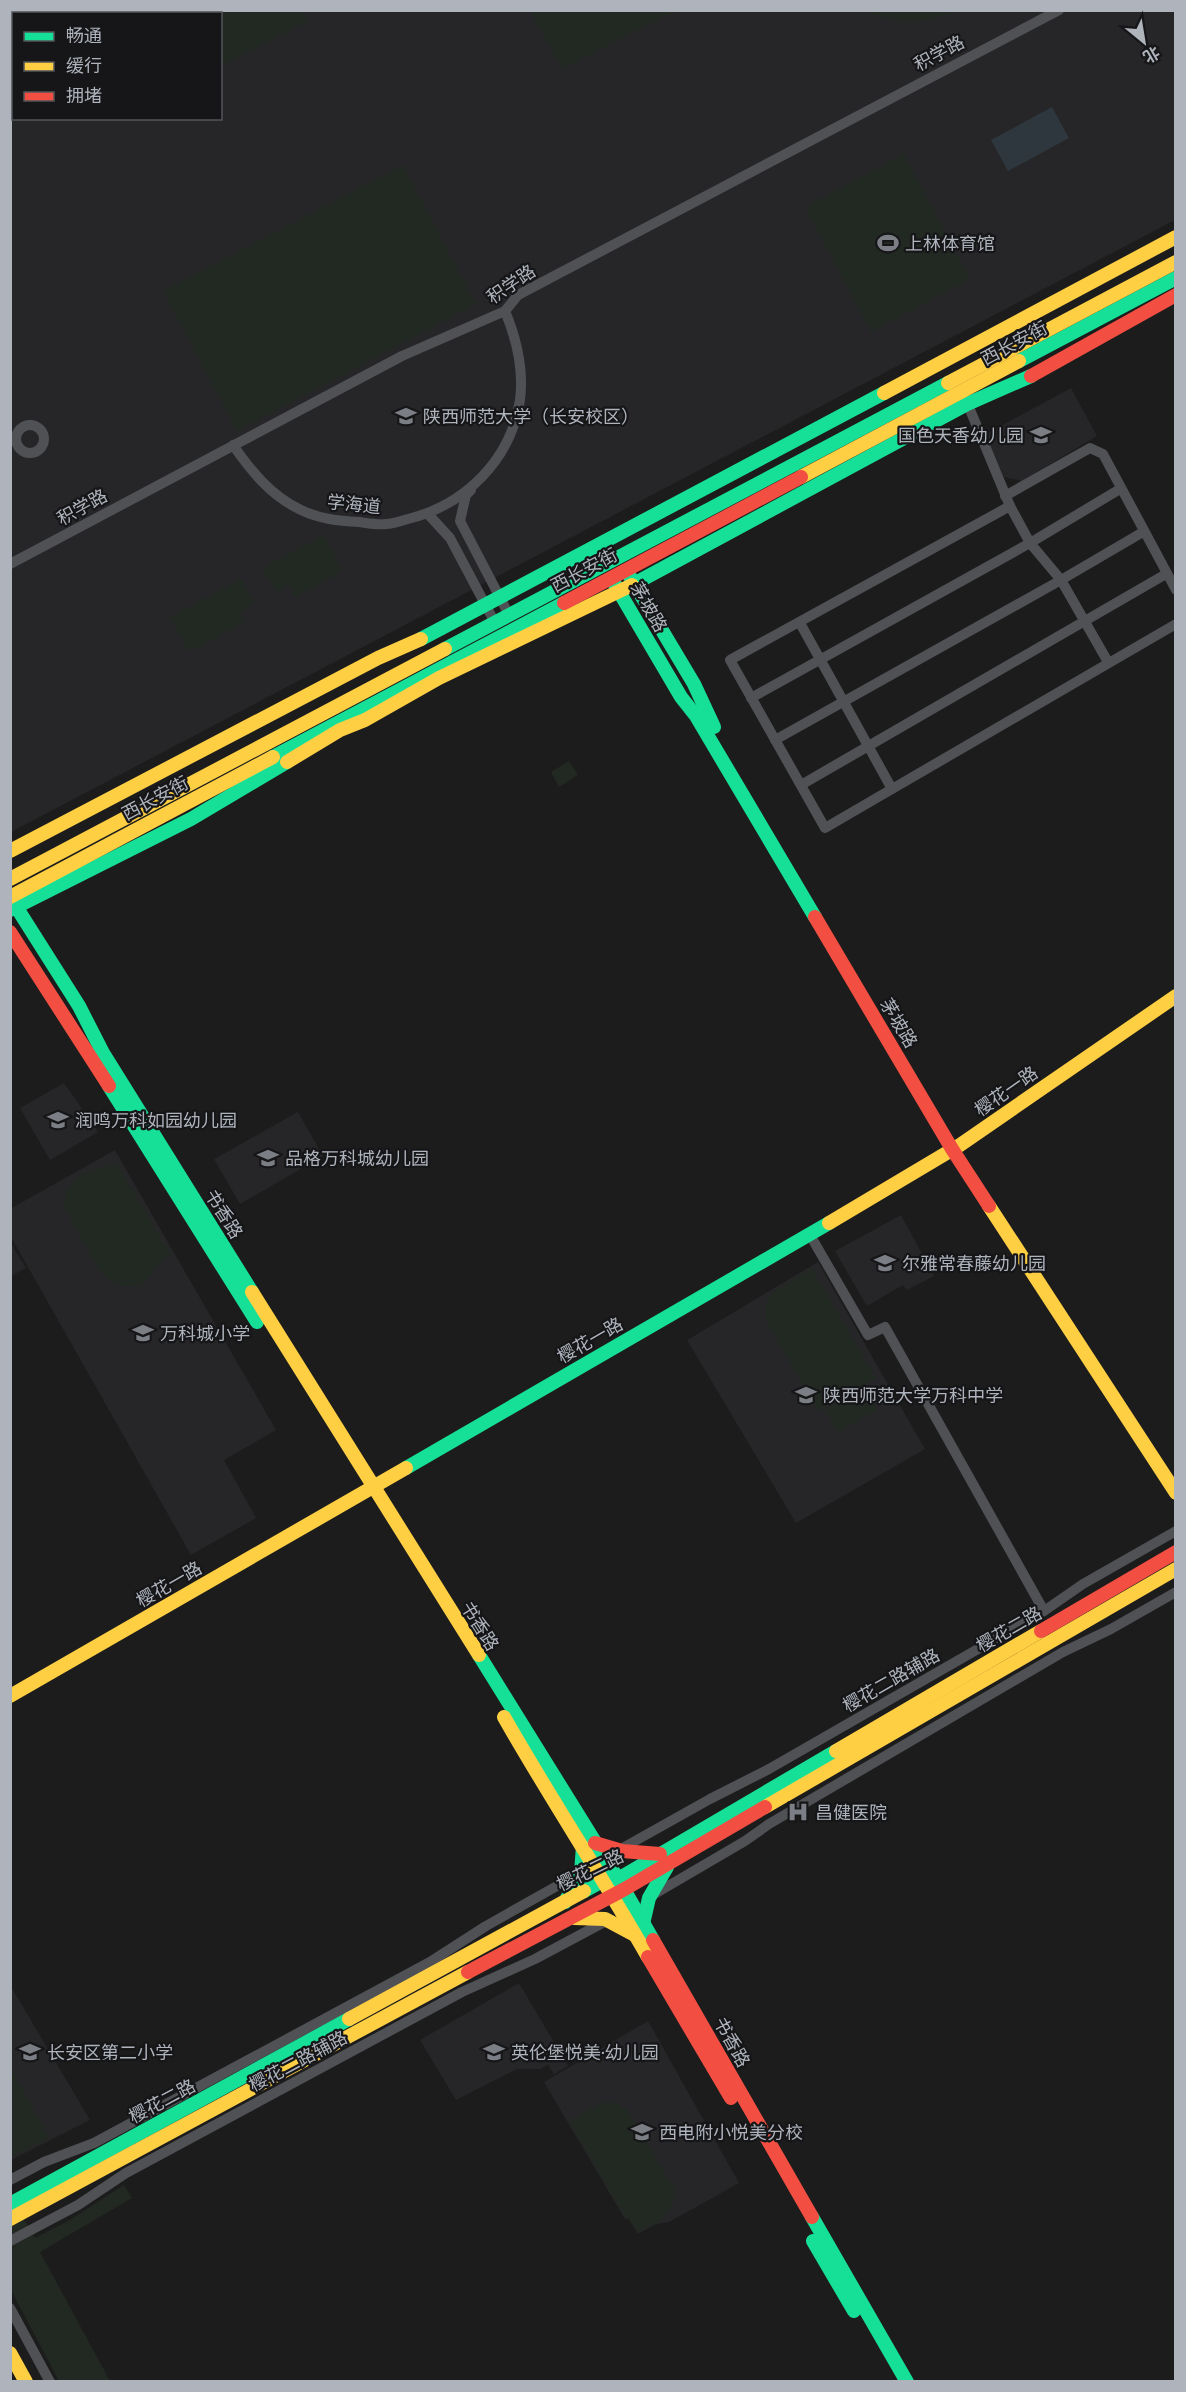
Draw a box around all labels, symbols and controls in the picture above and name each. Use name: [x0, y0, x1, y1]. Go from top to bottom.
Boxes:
legend: [12, 12, 222, 120]
north arrow: [1114, 12, 1174, 72]
text: 畅通: [66, 23, 102, 48]
street label: 积学路: [909, 29, 969, 77]
text: 北: [1139, 41, 1164, 69]
text: 缓行: [66, 53, 102, 78]
text: 拥堵: [66, 83, 102, 108]
sports icon: 上林体育馆: [876, 231, 900, 255]
place label: 上林体育馆: [905, 231, 995, 256]
street label: 积学路: [482, 259, 540, 309]
street label: 西长安街: [976, 315, 1052, 371]
school or university icon: 陕西师范大学（长安校区）: [394, 404, 418, 428]
place label: 陕西师范大学（长安校区）: [423, 404, 639, 429]
place label: 国色天香幼儿园: [898, 423, 1024, 448]
school or university icon: 国色天香幼儿园: [1029, 423, 1053, 447]
street label: 积学路: [52, 483, 112, 531]
street label: 学海道: [326, 489, 382, 519]
street label: 西长安街: [546, 542, 622, 598]
street label: 茅坡路: [625, 577, 673, 637]
street label: 西长安街: [117, 770, 193, 826]
street label: 茅坡路: [874, 993, 924, 1053]
street label: 樱花一路: [969, 1060, 1043, 1122]
school or university icon: 润鸣万科如园幼儿园: [46, 1108, 70, 1132]
place label: 润鸣万科如园幼儿园: [75, 1108, 237, 1133]
school or university icon: 品格万科城幼儿园: [256, 1146, 280, 1170]
place label: 品格万科城幼儿园: [285, 1146, 429, 1171]
street label: 书香路: [199, 1184, 249, 1244]
school or university icon: 尔雅常春藤幼儿园: [873, 1251, 897, 1275]
place label: 尔雅常春藤幼儿园: [902, 1251, 1046, 1276]
street label: 樱花一路: [553, 1311, 627, 1369]
school or university icon: 万科城小学: [131, 1321, 155, 1345]
place label: 万科城小学: [160, 1321, 250, 1346]
school or university icon: 陕西师范大学万科中学: [794, 1383, 818, 1407]
place label: 陕西师范大学万科中学: [823, 1383, 1003, 1408]
street label: 樱花一路: [132, 1555, 206, 1613]
street label: 书香路: [455, 1596, 505, 1656]
street label: 樱花二路: [972, 1600, 1046, 1658]
street label: 樱花二路辅路: [838, 1642, 944, 1718]
hospital icon: 昌健医院: [786, 1800, 810, 1824]
place label: 昌健医院: [815, 1800, 887, 1825]
street label: 樱花二路: [552, 1843, 628, 1897]
street label: 书香路: [708, 2012, 756, 2072]
street label: 樱花二路辅路: [244, 2025, 352, 2097]
school or university icon: 长安区第二小学: [18, 2040, 42, 2064]
place label: 长安区第二小学: [47, 2040, 173, 2065]
school or university icon: 英伦堡悦美·幼儿园: [482, 2040, 506, 2064]
place label: 英伦堡悦美·幼儿园: [511, 2040, 659, 2065]
street label: 樱花二路: [124, 2073, 200, 2129]
school or university icon: 西电附小悦美分校: [630, 2120, 654, 2144]
place label: 西电附小悦美分校: [659, 2120, 803, 2145]

